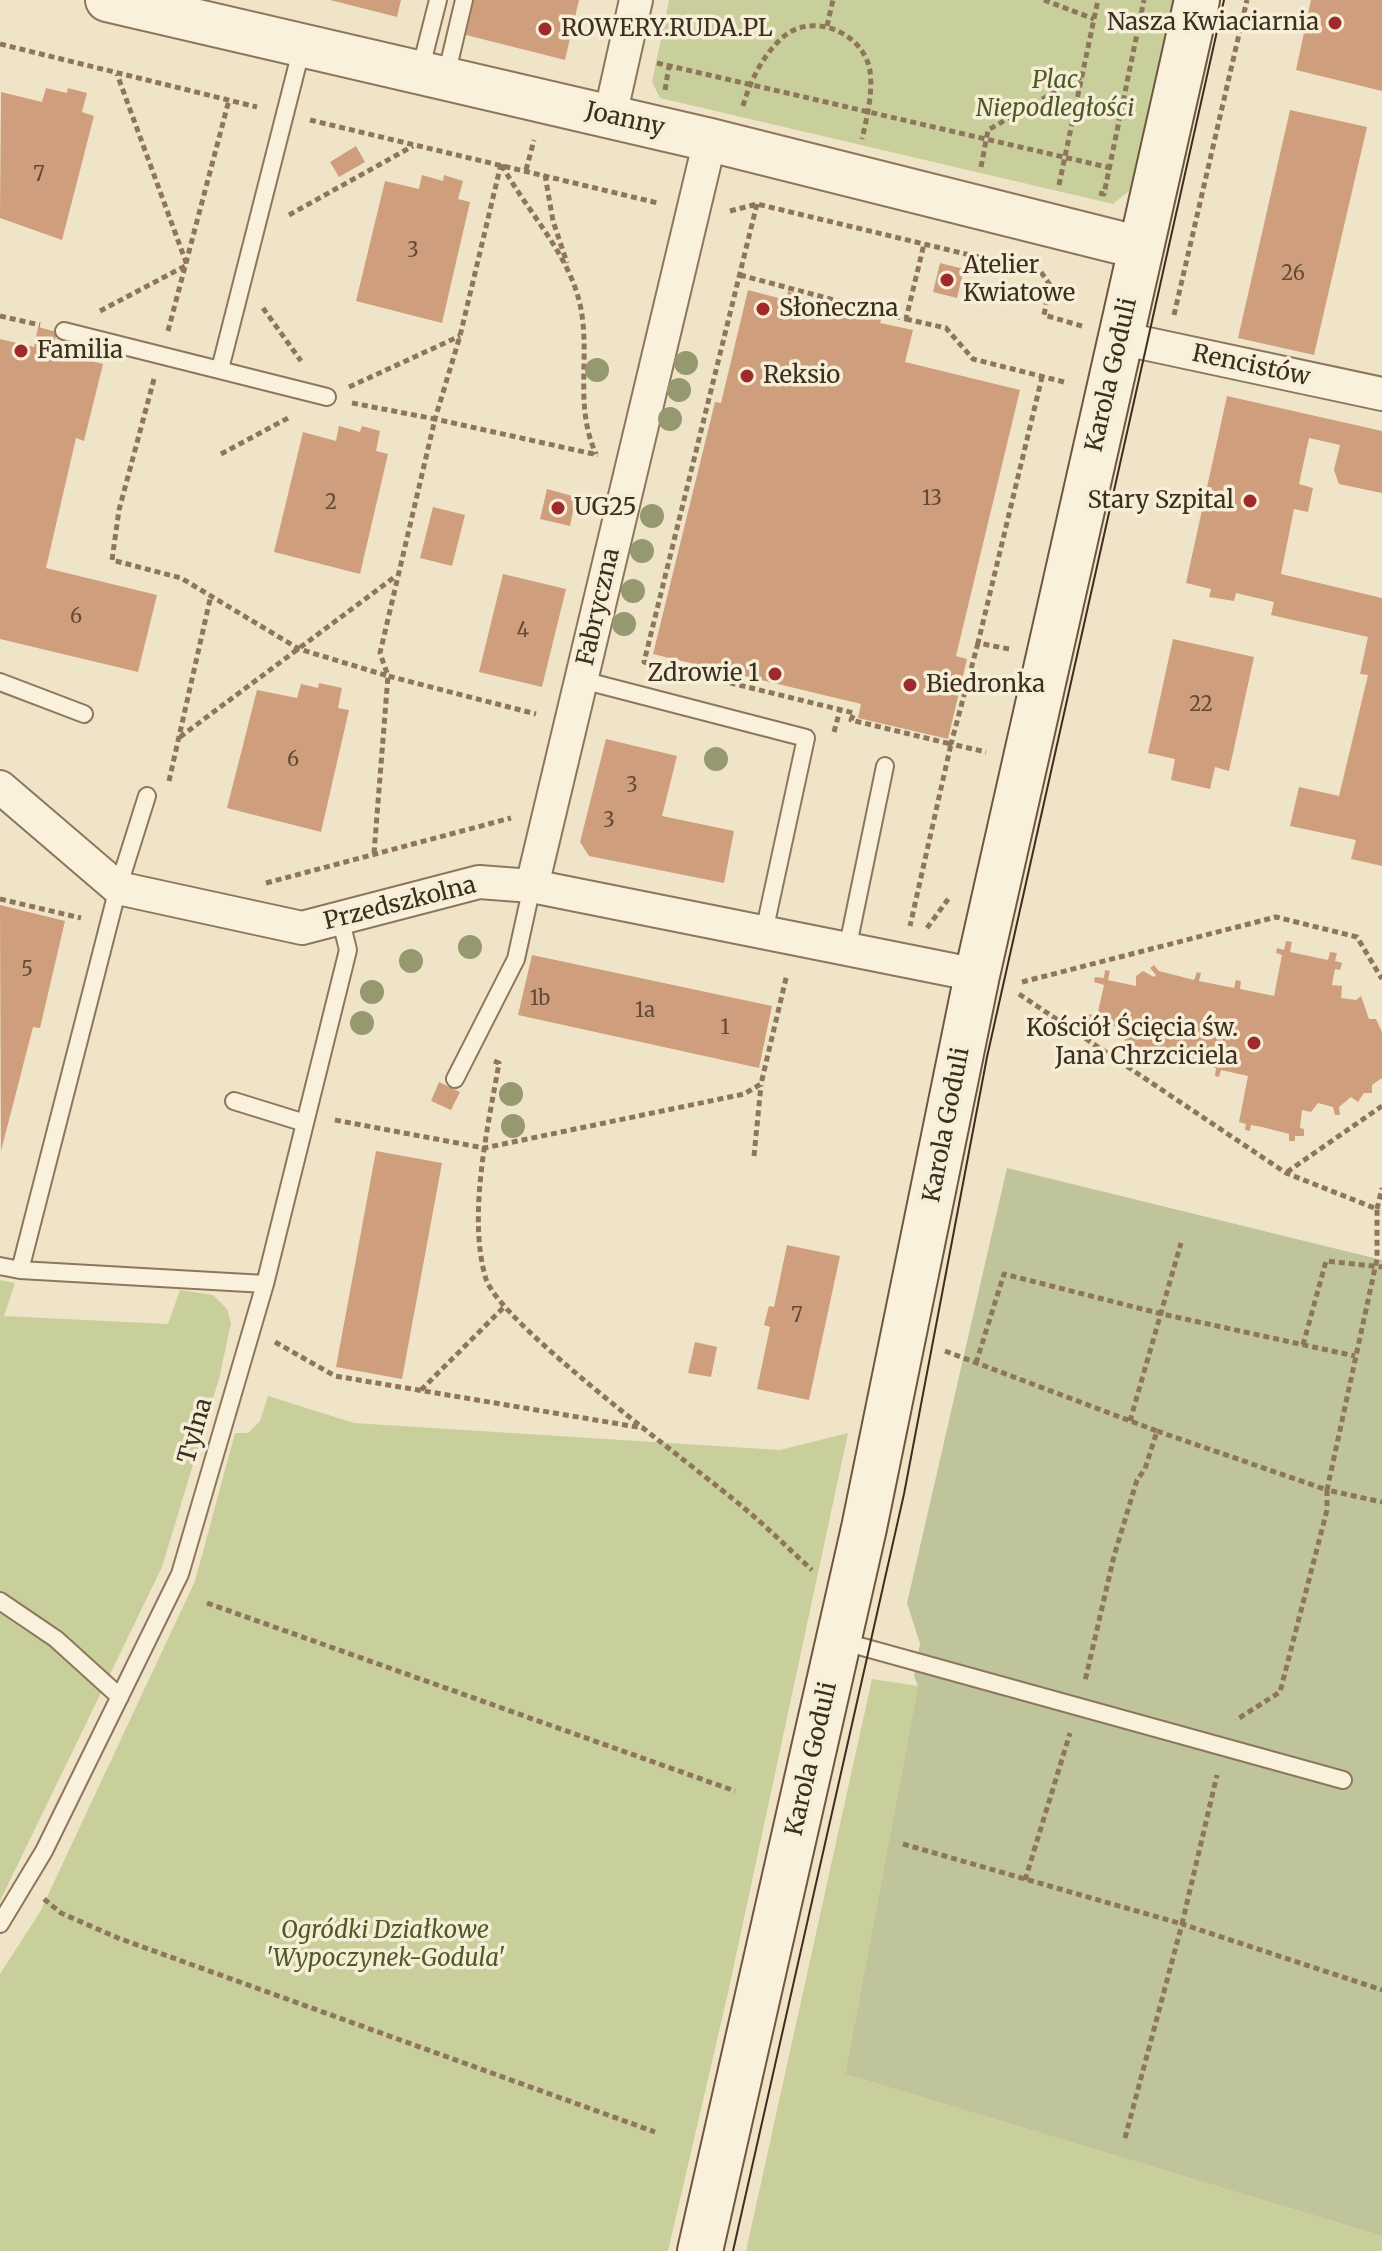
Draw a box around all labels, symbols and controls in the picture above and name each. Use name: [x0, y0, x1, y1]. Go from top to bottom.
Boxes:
place label: Nasza Kwiaciarnia: [1107, 9, 1319, 37]
marker: Nasza Kwiaciarnia: [1326, 14, 1344, 32]
place label: ROWERY.RUDA.PL: [561, 15, 773, 43]
marker: ROWERY.RUDA.PL: [536, 20, 554, 38]
park label: Plac Niepodległości: [976, 67, 1134, 123]
street label: Joanny: [583, 97, 667, 143]
house number: 7: [33, 163, 45, 187]
house number: 3: [407, 239, 419, 263]
place label: Atelier Kwiatowe: [963, 252, 1075, 308]
house number: 26: [1281, 262, 1305, 286]
marker: Atelier Kwiatowe: [938, 271, 956, 289]
place label: Słoneczna: [779, 295, 898, 323]
street label: Karola Goduli: [1080, 295, 1144, 455]
marker: Słoneczna: [754, 300, 772, 318]
place label: Familia: [37, 337, 123, 365]
street label: Rencistów: [1190, 339, 1312, 393]
marker: Familia: [12, 342, 30, 360]
place label: Reksio: [763, 362, 840, 390]
marker: Reksio: [738, 367, 756, 385]
house number: 13: [922, 487, 942, 511]
place label: Stary Szpital: [1088, 487, 1234, 515]
house number: 2: [325, 491, 337, 515]
marker: Stary Szpital: [1241, 492, 1259, 510]
place label: UG25: [574, 494, 636, 522]
marker: UG25: [549, 499, 567, 517]
street label: Fabryczna: [572, 545, 626, 669]
house number: 6: [70, 605, 82, 629]
house number: 4: [517, 619, 529, 643]
place label: Zdrowie 1: [648, 660, 759, 688]
marker: Zdrowie 1: [766, 665, 784, 683]
place label: Biedronka: [926, 671, 1045, 699]
marker: Biedronka: [901, 676, 919, 694]
house number: 22: [1189, 693, 1213, 717]
house number: 6: [287, 748, 299, 772]
house number: 3: [626, 774, 638, 798]
house number: 3: [603, 809, 615, 833]
street label: Przedszkolna: [321, 871, 479, 937]
house number: 5: [21, 958, 33, 982]
house number: 1b: [530, 987, 550, 1011]
house number: 1a: [635, 999, 655, 1023]
place label: Kościół Ścięcia św. Jana Chrzciciela: [1026, 1015, 1238, 1071]
house number: 1: [720, 1016, 730, 1040]
marker: Kościół Ścięcia św. Jana Chrzciciela: [1245, 1034, 1263, 1052]
street label: Karola Goduli: [918, 1045, 976, 1205]
house number: 7: [791, 1304, 803, 1328]
street label: Tylna: [173, 1395, 219, 1467]
street label: Karola Goduli: [780, 1679, 844, 1839]
park label: Ogródki Działkowe 'Wypoczynek-Godula': [265, 1917, 505, 1973]

